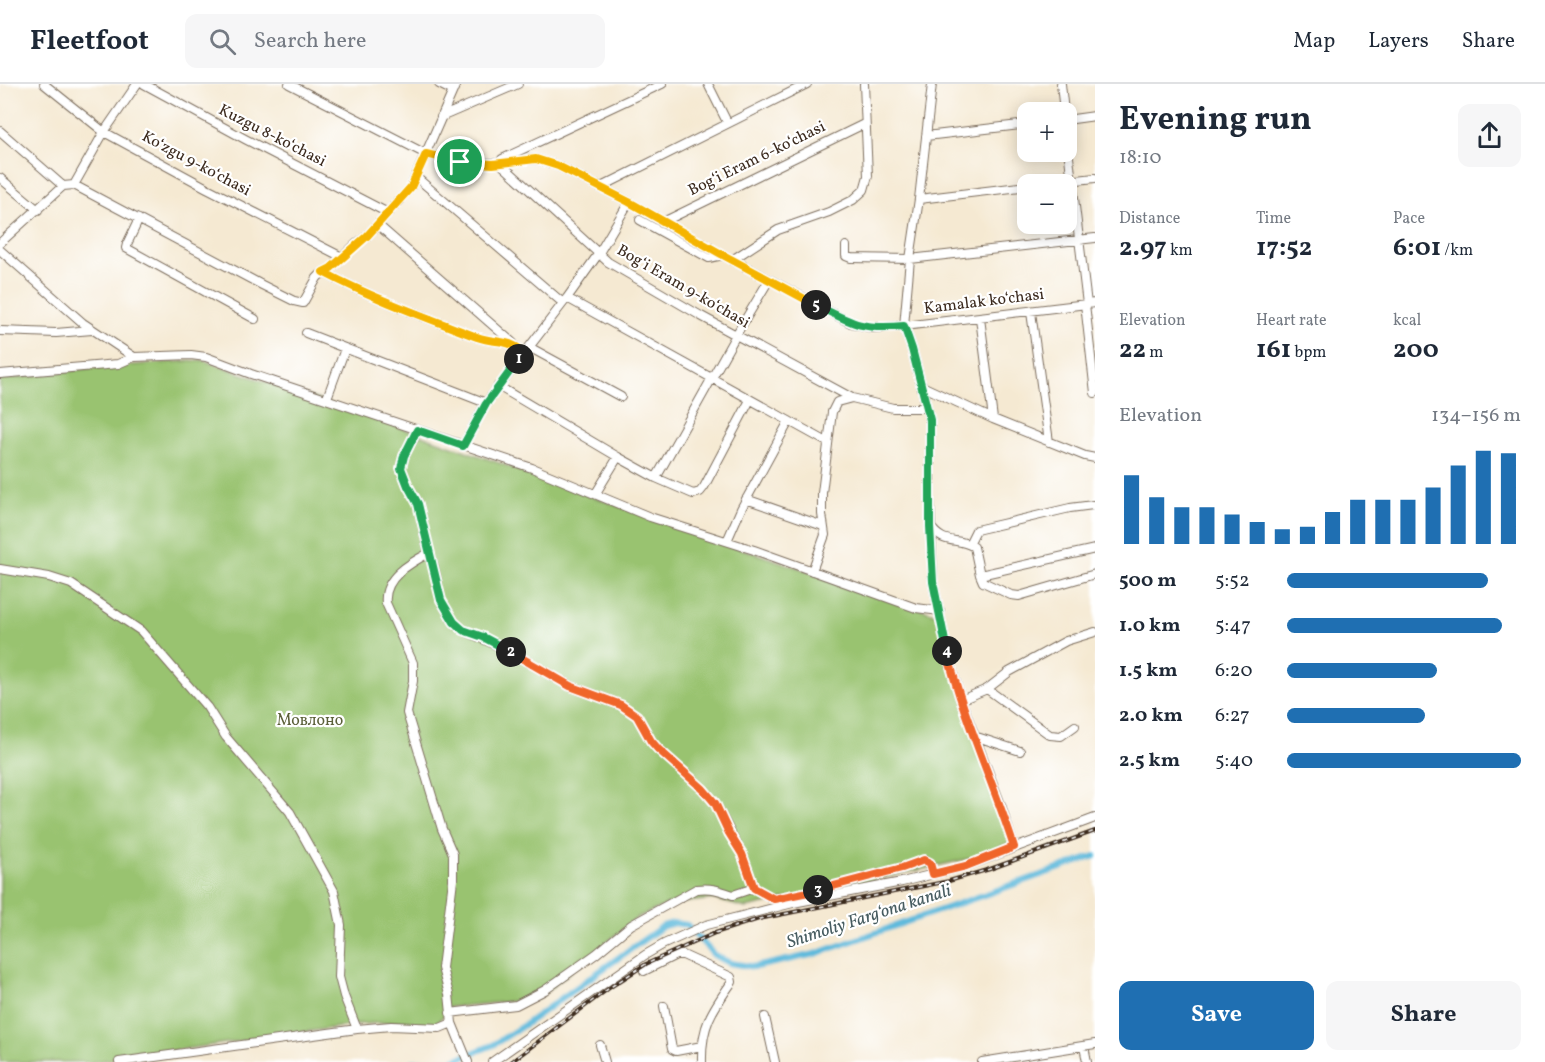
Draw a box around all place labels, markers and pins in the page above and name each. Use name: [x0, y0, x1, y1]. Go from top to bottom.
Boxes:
pin: [434, 136, 485, 187]
pin: 5: [801, 290, 831, 320]
pin: 1: [504, 344, 534, 374]
pin: 4: [932, 636, 962, 666]
pin: 2: [496, 637, 526, 667]
pin: 3: [803, 875, 833, 905]

